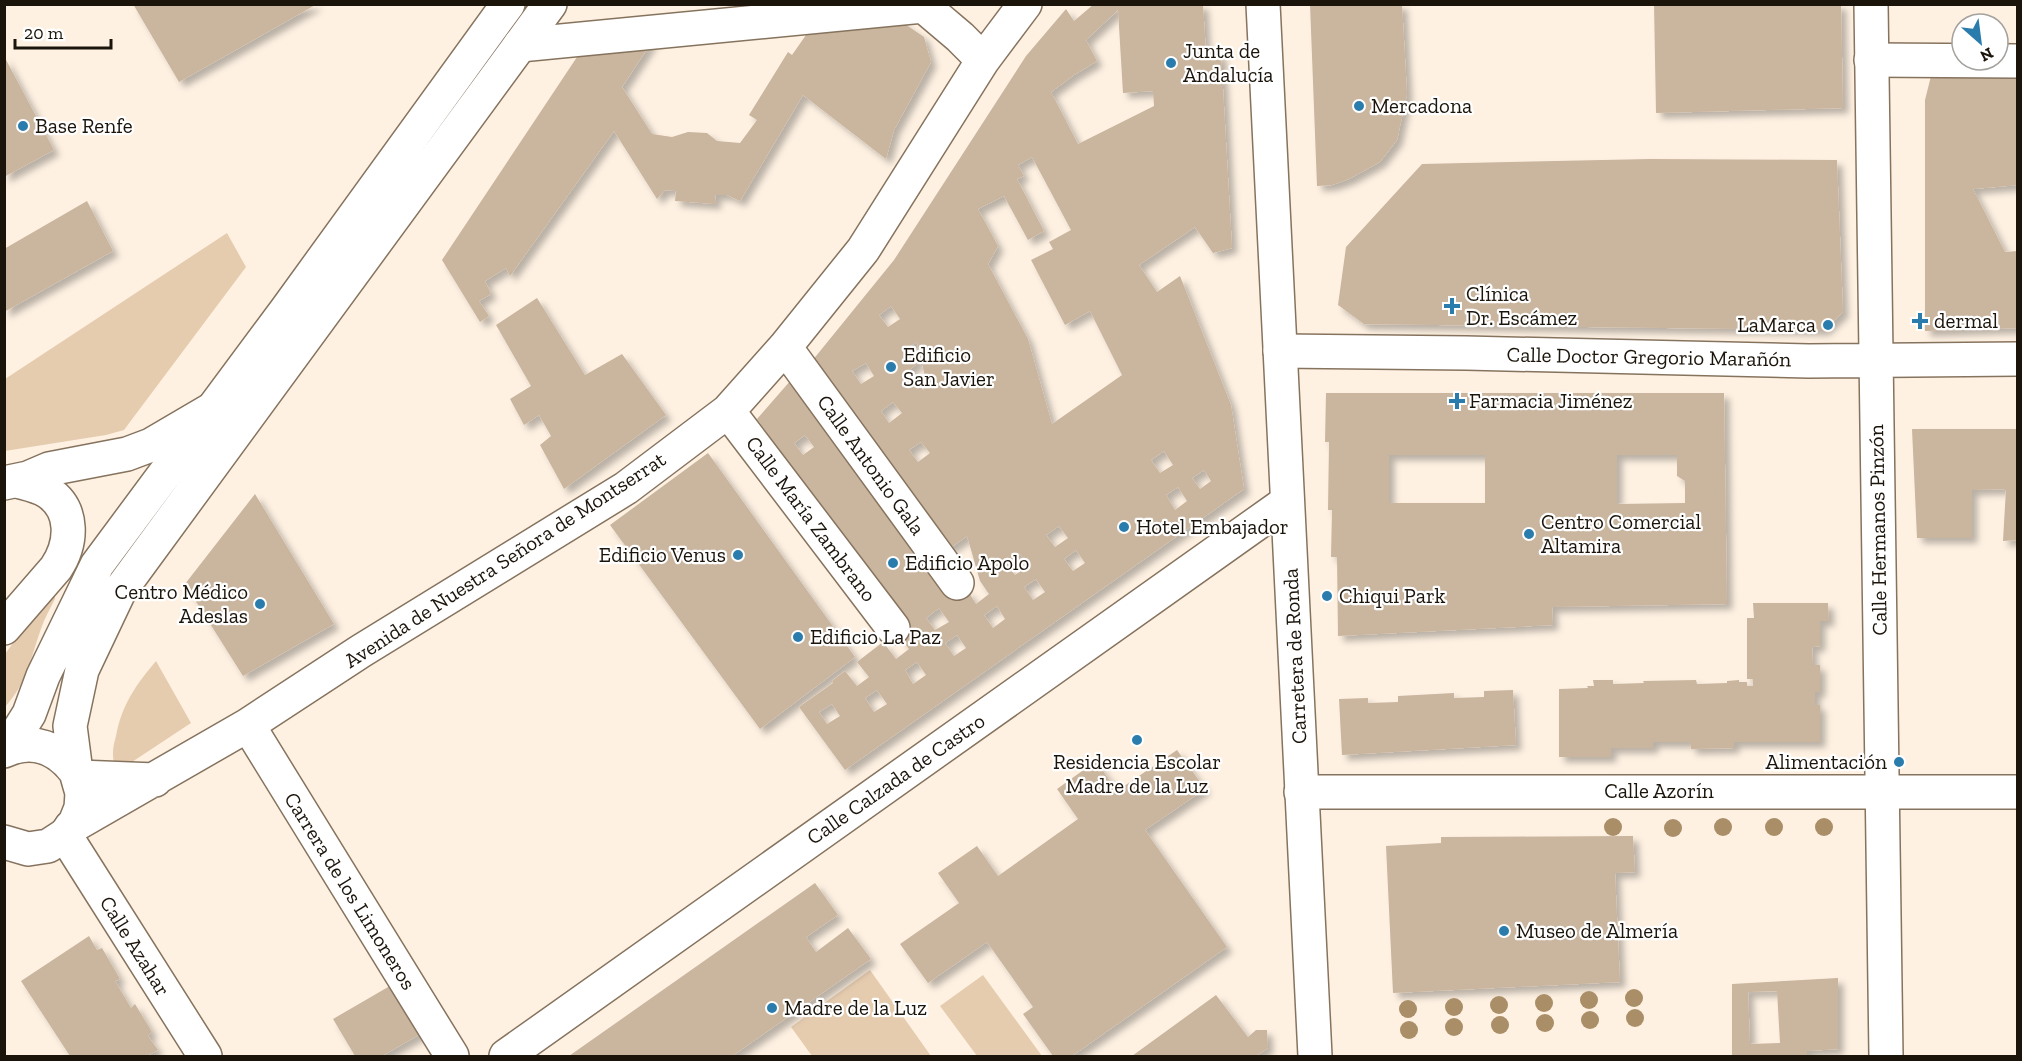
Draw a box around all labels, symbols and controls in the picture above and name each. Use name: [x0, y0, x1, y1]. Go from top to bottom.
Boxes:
scale bar: [15, 12, 111, 50]
north arrow: [1950, 12, 2010, 72]
text: 20 m: [24, 22, 64, 44]
place label: Junta de Andalucía: [1183, 38, 1273, 87]
text: N: [1977, 44, 1997, 66]
marker: Junta de Andalucía: [1164, 56, 1178, 70]
place label: Mercadona: [1371, 93, 1472, 118]
marker: Mercadona: [1352, 99, 1366, 113]
place label: Base Renfe: [35, 113, 133, 138]
marker: Base Renfe: [16, 119, 30, 133]
place label: Clínica Dr. Escámez: [1466, 281, 1578, 330]
marker: Clínica Dr. Escámez: [1443, 297, 1461, 315]
place label: dermal: [1934, 308, 1998, 333]
place label: LaMarca: [1737, 312, 1816, 337]
marker: dermal: [1911, 312, 1929, 330]
marker: LaMarca: [1821, 318, 1835, 332]
place label: Edificio San Javier: [903, 342, 995, 391]
street label: Calle Doctor Gregorio Marañón: [1507, 342, 1792, 371]
marker: Edificio San Javier: [884, 360, 898, 374]
place label: Farmacia Jiménez: [1469, 388, 1633, 413]
street label: Calle Antonio Gala: [812, 390, 931, 540]
marker: Farmacia Jiménez: [1450, 394, 1464, 408]
street label: Calle Hermanos Pinzón: [1863, 424, 1892, 636]
street label: Calle María Zambrano: [741, 431, 882, 606]
street label: Avenida de Nuestra Señora de Montserrat: [339, 446, 670, 673]
place label: Centro Comercial Altamira: [1541, 509, 1701, 558]
place label: Hotel Embajador: [1136, 514, 1289, 540]
marker: Hotel Embajador: [1117, 520, 1131, 534]
marker: Centro Comercial Altamira: [1522, 527, 1536, 541]
place label: Edificio Venus: [599, 542, 726, 567]
marker: Edificio Venus: [731, 548, 745, 562]
place label: Edificio Apolo: [905, 550, 1029, 575]
marker: Edificio Apolo: [886, 556, 900, 570]
street label: Carretera de Ronda: [1277, 568, 1312, 745]
place label: Centro Médico Adeslas: [115, 579, 248, 628]
place label: Chiqui Park: [1339, 583, 1446, 608]
marker: Chiqui Park: [1320, 589, 1334, 603]
marker: Centro Médico Adeslas: [253, 597, 267, 611]
place label: Edificio La Paz: [810, 624, 941, 649]
marker: Edificio La Paz: [791, 630, 805, 644]
street label: Calle Calzada de Castro: [802, 708, 990, 850]
marker: Residencia Escolar Madre de la Luz: [1130, 733, 1144, 747]
place label: Residencia Escolar Madre de la Luz: [1053, 749, 1221, 798]
place label: Alimentación: [1766, 749, 1887, 774]
marker: Alimentación: [1892, 755, 1906, 769]
street label: Calle Azorín: [1604, 778, 1714, 803]
street label: Carrera de los Limoneros: [279, 787, 422, 994]
street label: Calle Azahar: [95, 891, 176, 1000]
place label: Museo de Almería: [1516, 918, 1678, 943]
marker: Museo de Almería: [1497, 924, 1511, 938]
place label: Madre de la Luz: [784, 995, 927, 1020]
marker: Madre de la Luz: [765, 1001, 779, 1015]

